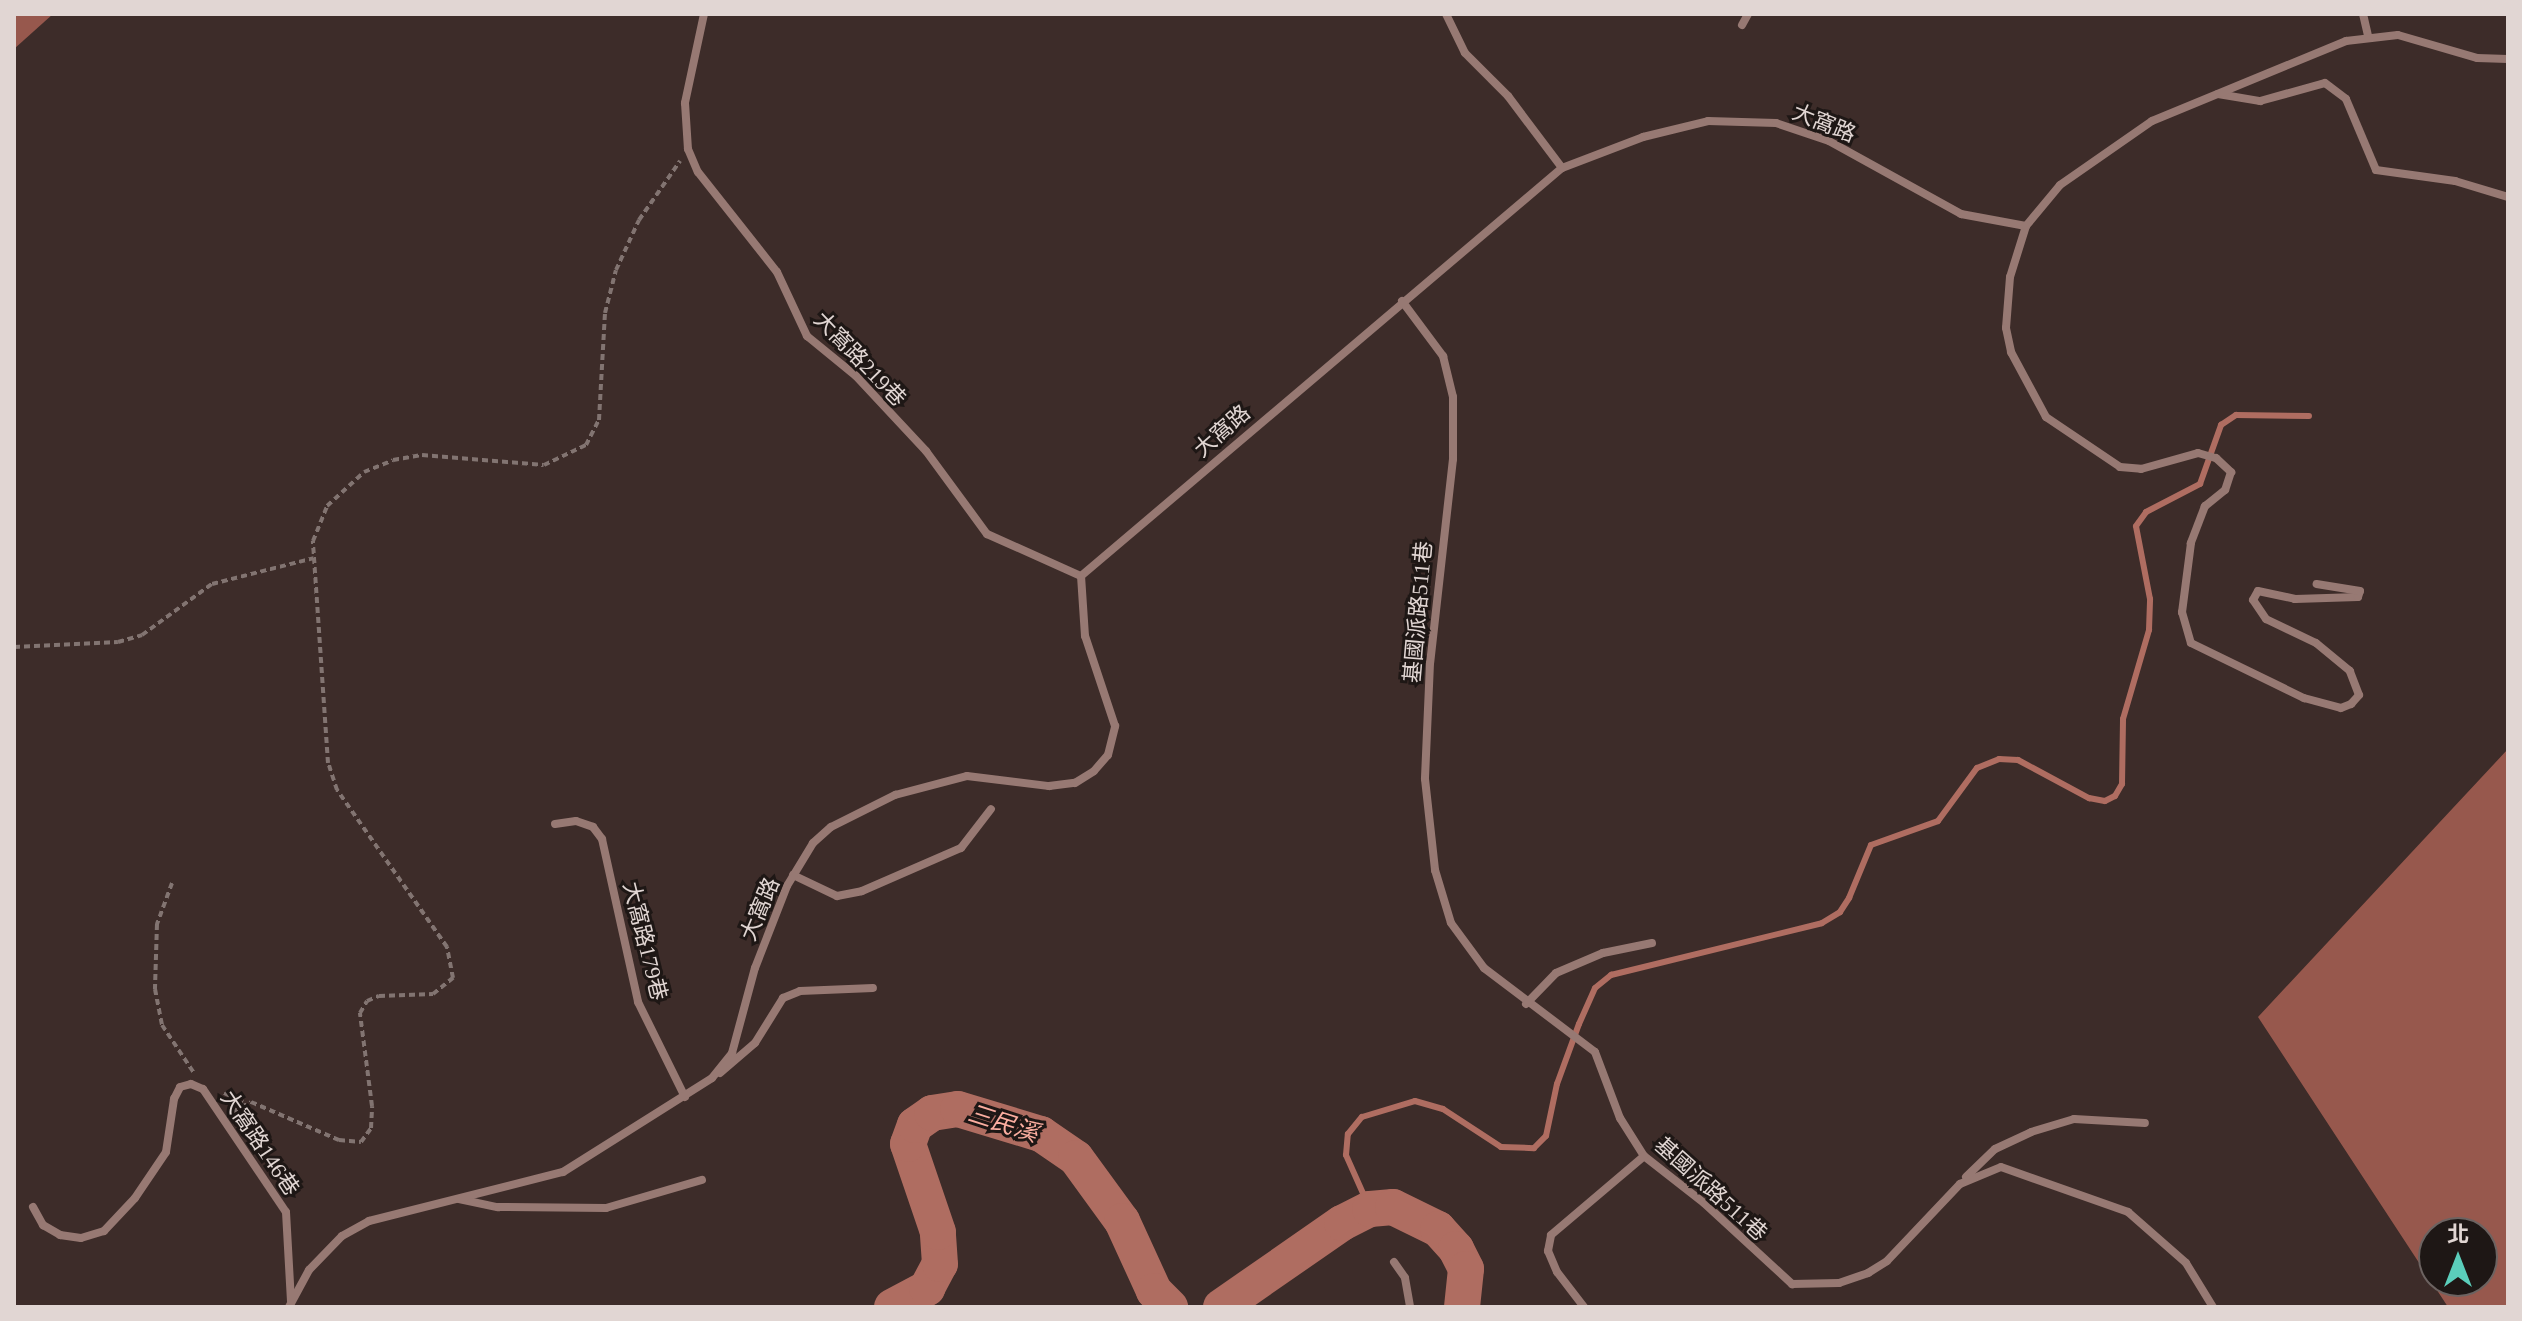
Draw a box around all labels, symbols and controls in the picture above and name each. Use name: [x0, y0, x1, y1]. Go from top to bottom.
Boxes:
street label: 大窩路: [1788, 98, 1860, 148]
street label: 大窩路219巷: [808, 306, 912, 412]
street label: 大窩路: [1188, 399, 1256, 463]
street label: 基國派路511巷: [1399, 540, 1437, 684]
street label: 大窩路: [735, 873, 785, 945]
street label: 大窩路179巷: [618, 879, 672, 1003]
street label: 大窩路146巷: [215, 1085, 305, 1201]
water label: 三民溪: [964, 1099, 1042, 1149]
street label: 基國派路511巷: [1649, 1132, 1773, 1246]
north arrow: [2418, 1217, 2498, 1297]
text: 北: [2447, 1222, 2469, 1247]

